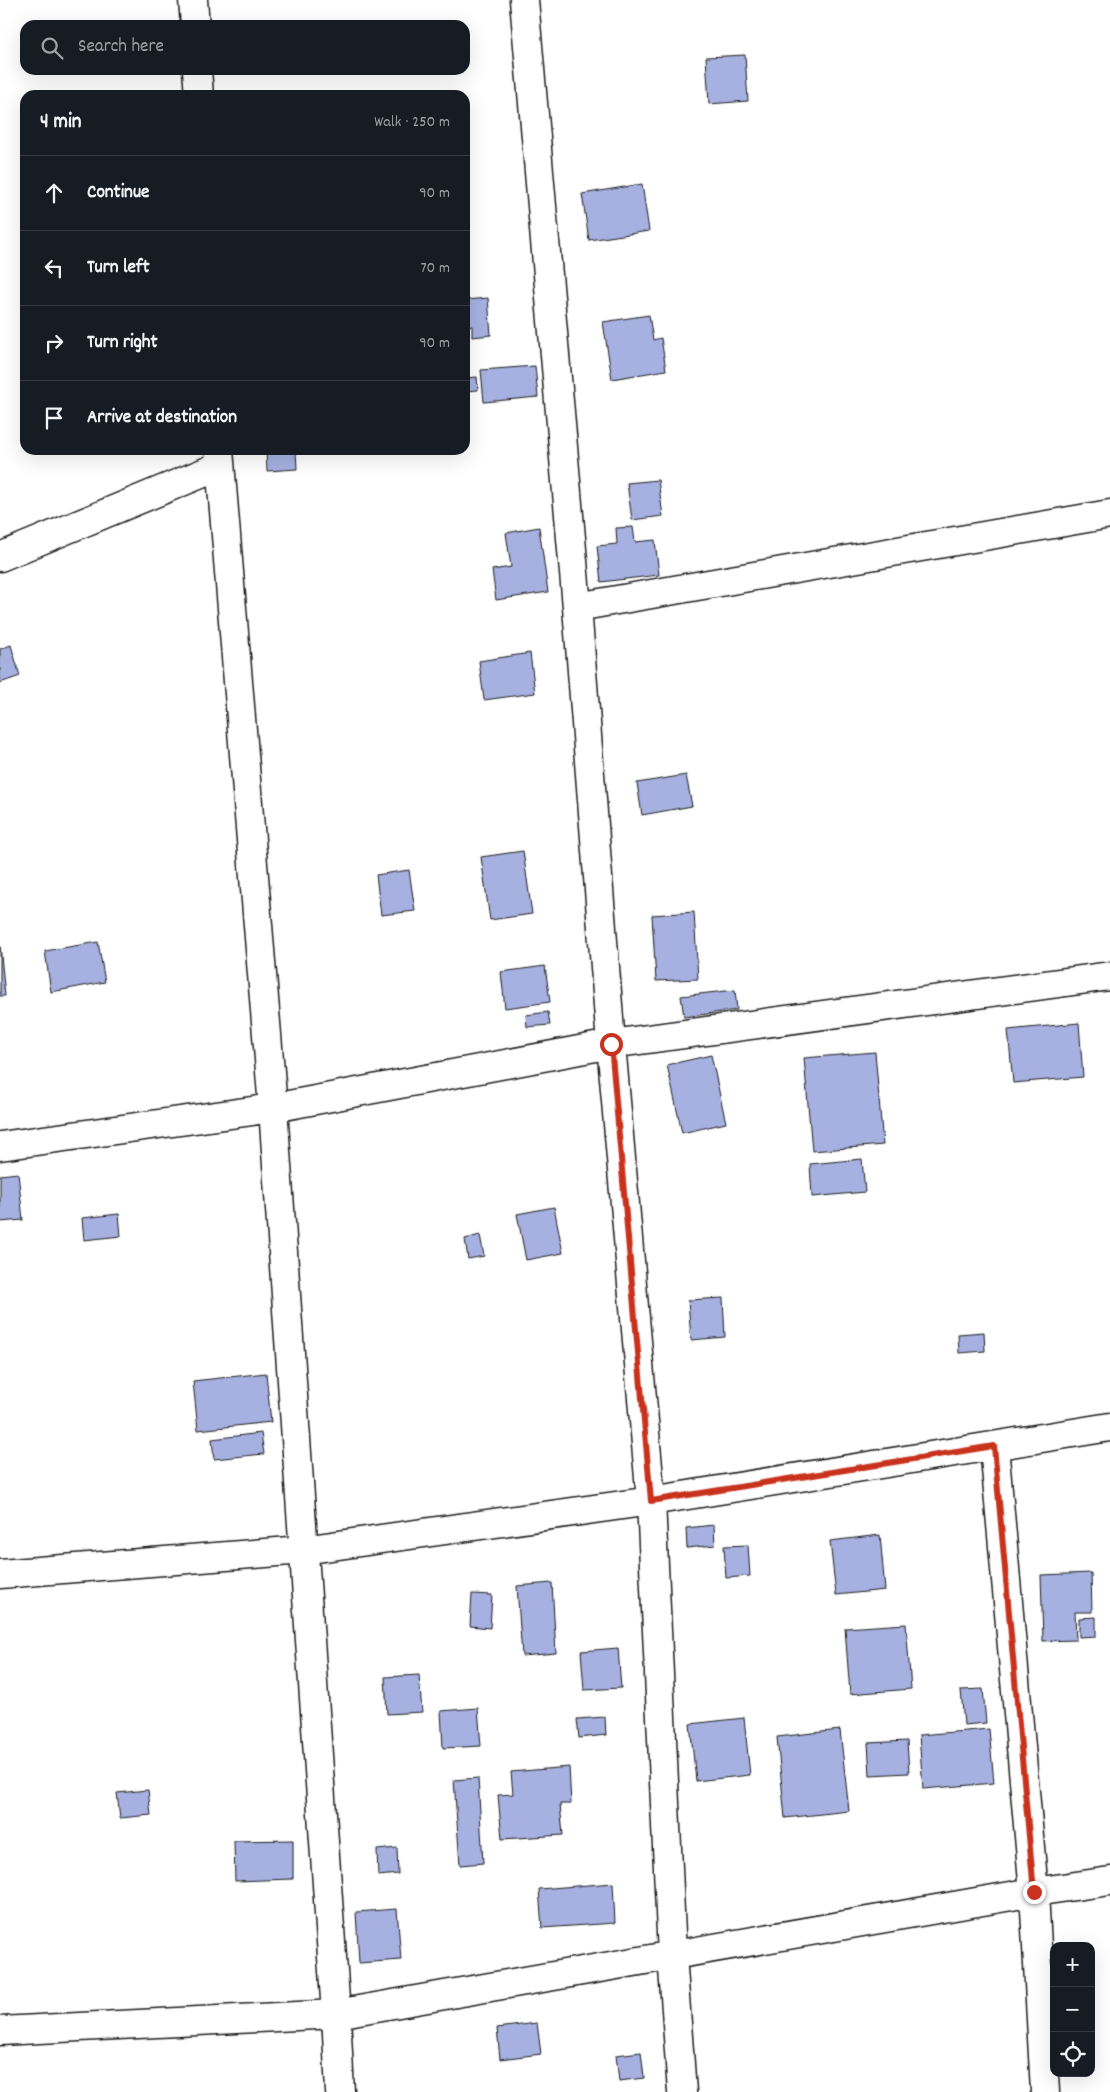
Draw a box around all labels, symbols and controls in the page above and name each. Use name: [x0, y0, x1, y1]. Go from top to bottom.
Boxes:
search box: [20, 20, 470, 75]
icon: search: [38, 34, 66, 62]
text: Search here: [78, 34, 164, 61]
text: 4 min: [40, 108, 82, 138]
text: Walk · 250 m: [374, 111, 450, 134]
icon: ahead: [40, 179, 68, 207]
text: Continue: [87, 180, 149, 207]
text: 90 m: [419, 182, 450, 205]
icon: left: [40, 254, 68, 282]
text: Turn left: [87, 255, 150, 282]
text: 70 m: [420, 257, 450, 280]
icon: right: [40, 329, 68, 357]
text: Turn right: [87, 330, 158, 357]
text: 90 m: [419, 332, 450, 355]
icon: arrive: [40, 404, 68, 432]
text: Arrive at destination: [87, 405, 237, 432]
route start: [600, 1033, 623, 1056]
route end: [1023, 1881, 1046, 1904]
map controls: [1050, 1942, 1095, 2077]
button: +: [1050, 1942, 1095, 1987]
button: −: [1050, 1987, 1095, 2032]
button: locate: [1050, 2032, 1095, 2077]

